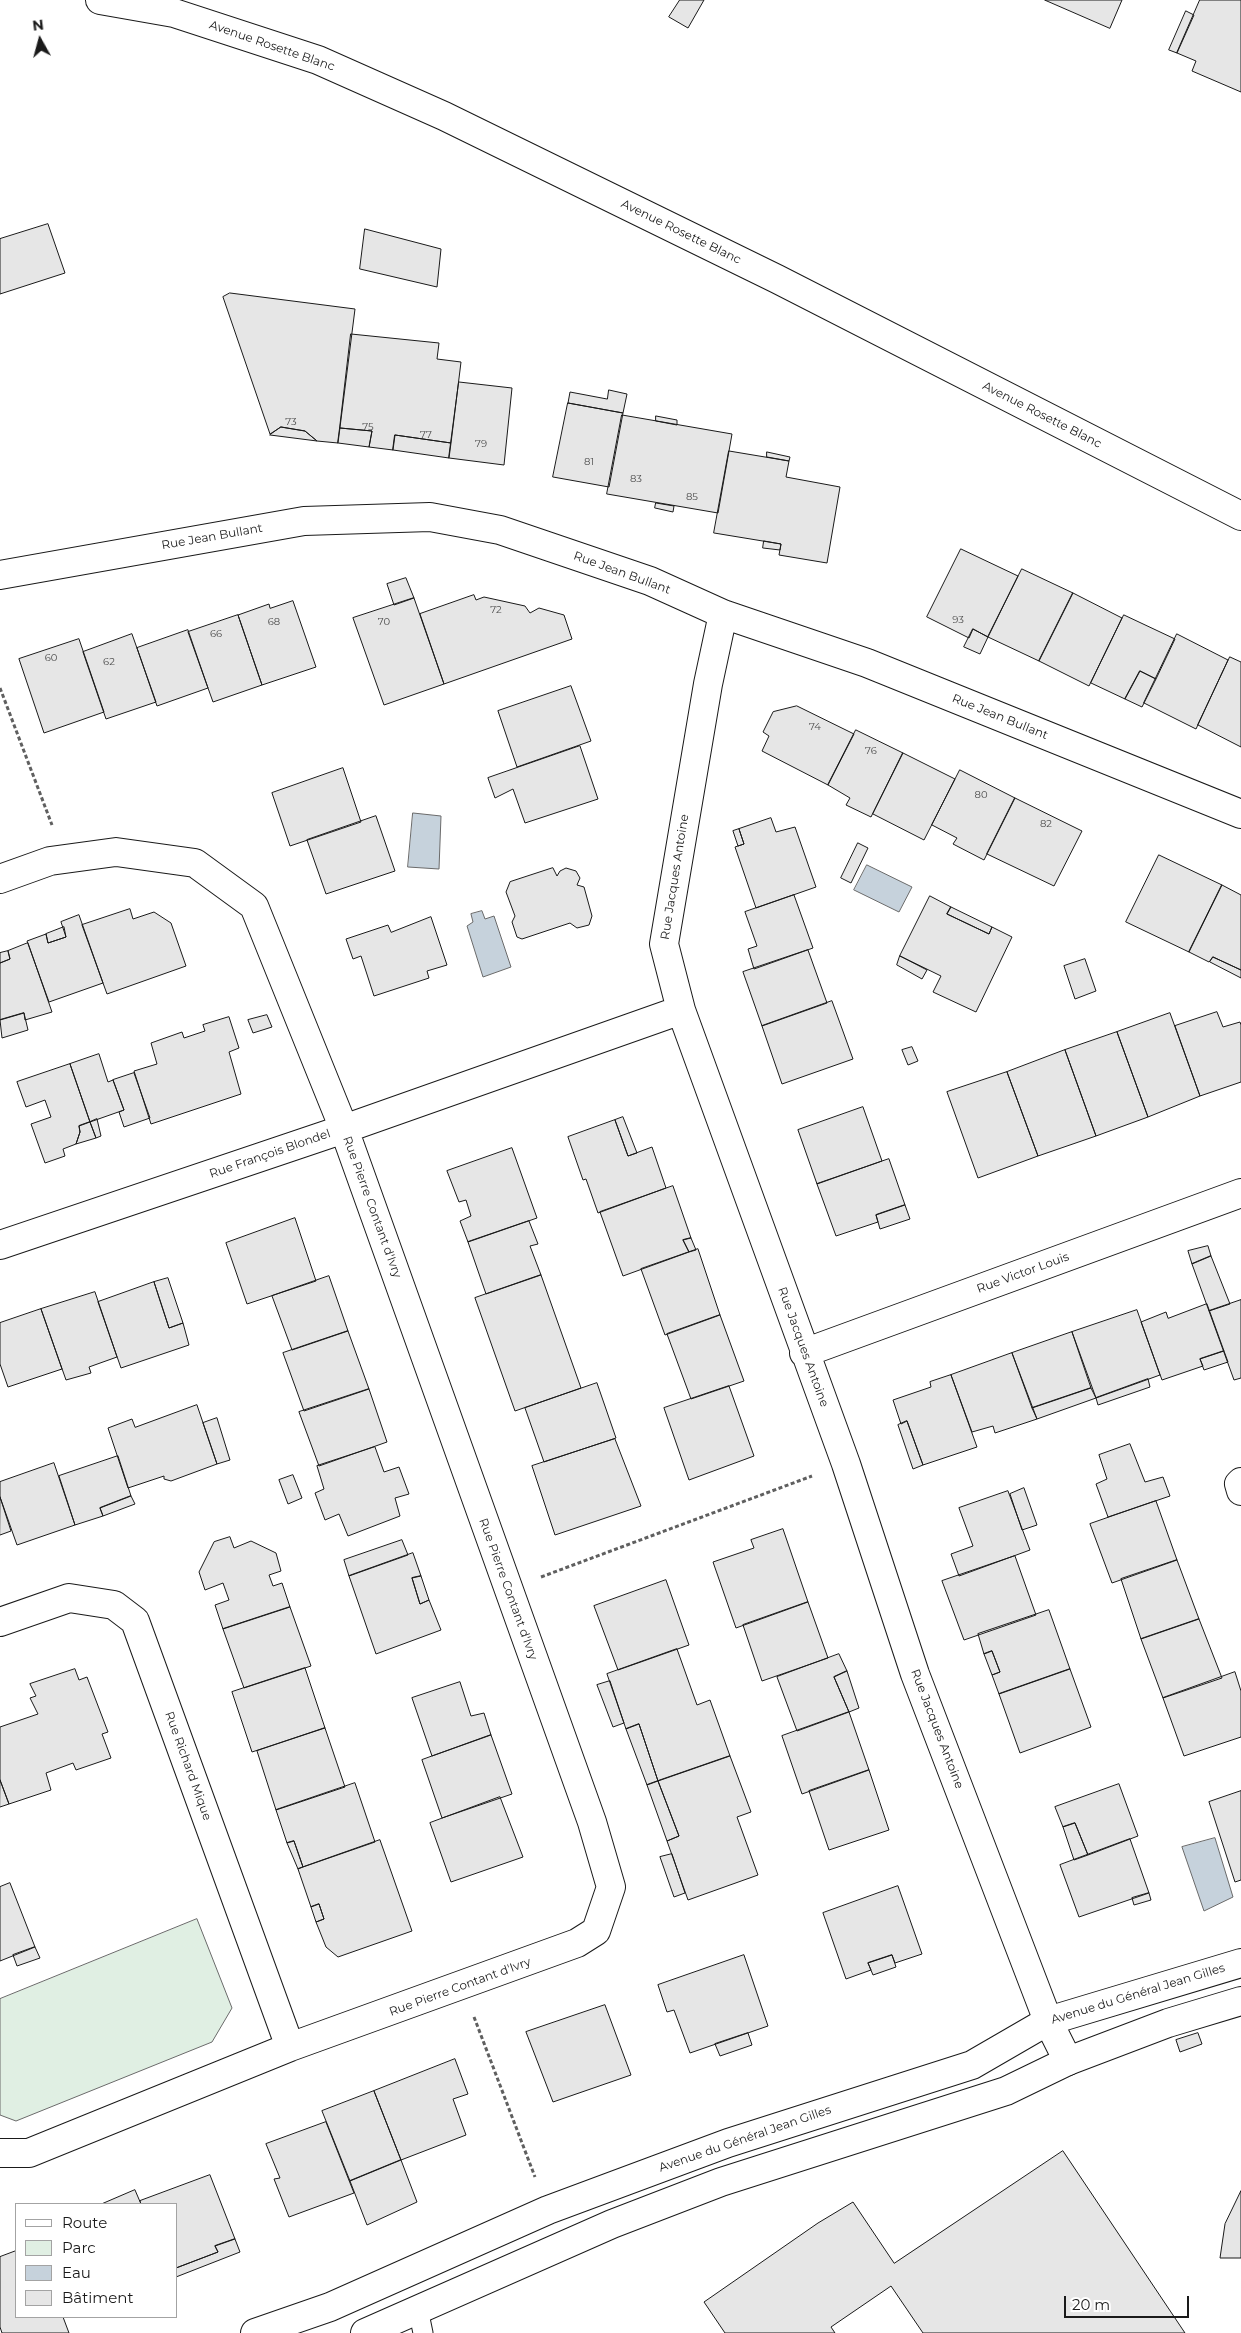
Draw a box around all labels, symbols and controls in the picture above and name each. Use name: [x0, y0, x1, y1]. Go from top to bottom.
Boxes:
north arrow: [15, 15, 65, 65]
text: N: [31, 15, 45, 35]
street label: Avenue Rosette Blanc: [207, 18, 337, 74]
street label: Avenue Rosette Blanc: [619, 197, 743, 267]
street label: Avenue Rosette Blanc: [980, 379, 1104, 451]
house number: 73: [285, 416, 297, 428]
house number: 75: [362, 421, 374, 433]
house number: 77: [420, 429, 432, 441]
house number: 79: [475, 438, 487, 450]
house number: 81: [584, 456, 594, 468]
house number: 83: [630, 473, 642, 485]
house number: 85: [686, 491, 698, 503]
street label: Rue Jean Bullant: [160, 521, 264, 553]
street label: Rue Jean Bullant: [572, 549, 672, 597]
house number: 72: [490, 604, 502, 616]
house number: 93: [952, 614, 964, 626]
house number: 68: [268, 616, 280, 628]
house number: 70: [378, 616, 390, 628]
house number: 66: [210, 628, 222, 640]
house number: 60: [45, 652, 57, 664]
house number: 62: [103, 656, 115, 668]
street label: Rue Jean Bullant: [950, 691, 1050, 743]
house number: 74: [809, 721, 821, 733]
house number: 76: [865, 745, 877, 757]
house number: 80: [975, 789, 987, 801]
street label: Rue Jacques Antoine: [658, 813, 692, 941]
house number: 82: [1040, 818, 1052, 830]
street label: Rue François Blondel: [208, 1127, 332, 1181]
street label: Rue Pierre Contant d'Ivry: [340, 1134, 404, 1280]
street label: Rue Victor Louis: [975, 1250, 1071, 1296]
street label: Rue Jacques Antoine: [775, 1285, 831, 1409]
street label: Rue Pierre Contant d'Ivry: [476, 1516, 540, 1662]
street label: Rue Jacques Antoine: [908, 1667, 966, 1791]
street label: Rue Richard Mique: [162, 1710, 214, 1822]
street label: Rue Pierre Contant d'Ivry: [387, 1955, 533, 2019]
street label: Avenue du Général Jean Gilles: [1049, 1961, 1227, 2027]
street label: Avenue du Général Jean Gilles: [657, 2103, 833, 2175]
legend: [15, 2203, 178, 2318]
text: Route: [62, 2213, 107, 2232]
text: Parc: [62, 2238, 96, 2257]
text: Eau: [62, 2263, 91, 2282]
scale bar: [1066, 2286, 1191, 2318]
text: Bâtiment: [62, 2288, 134, 2307]
text: 20 m: [1072, 2295, 1110, 2314]

